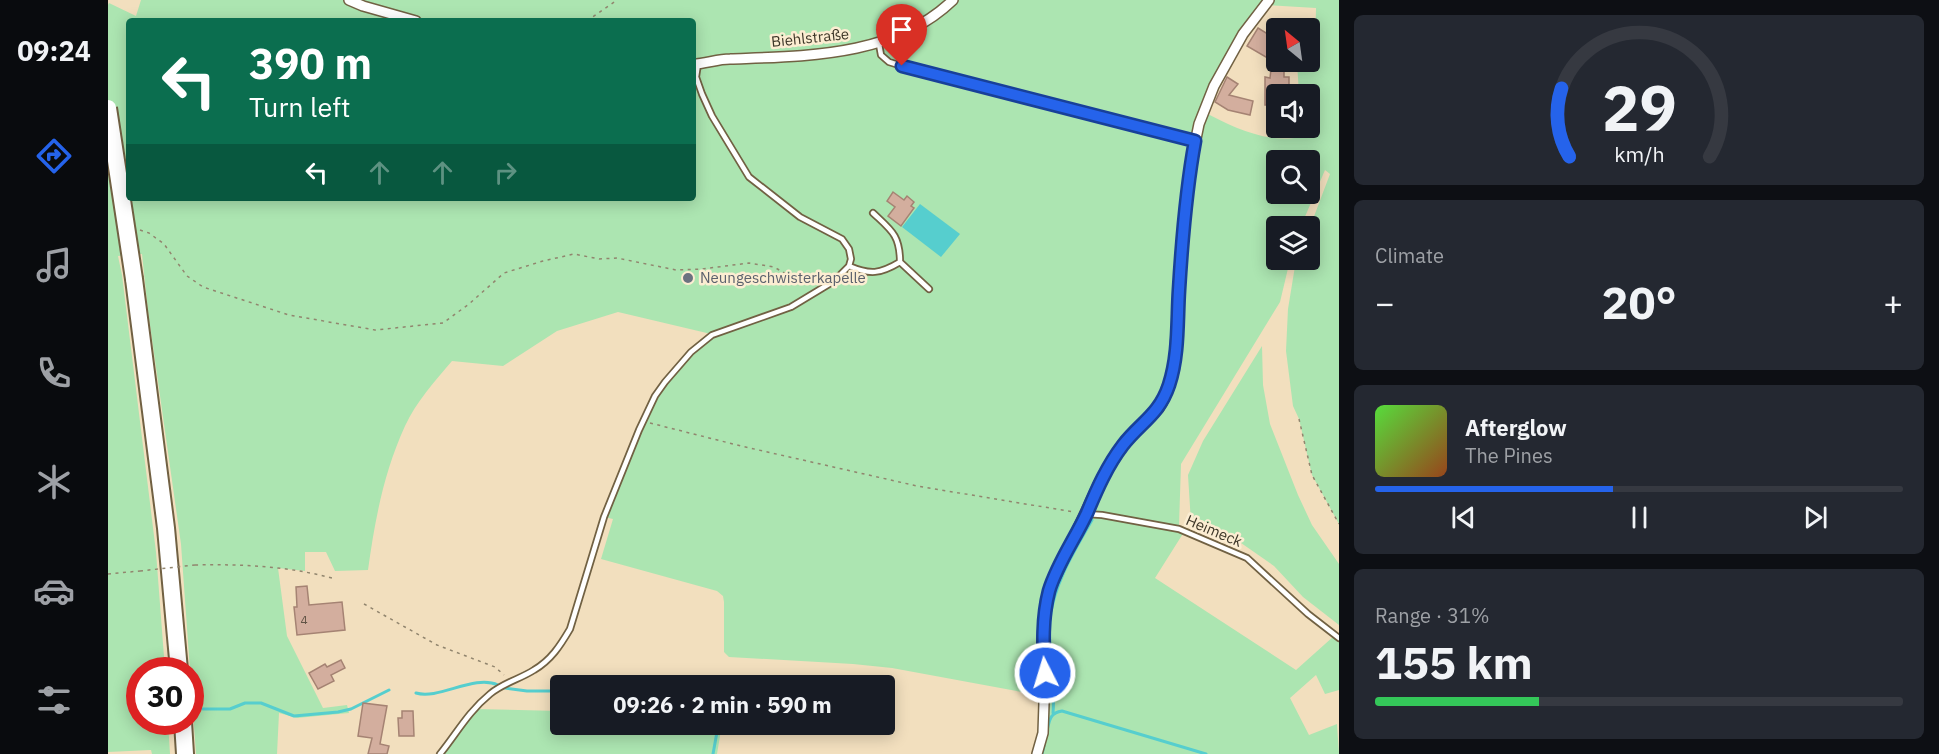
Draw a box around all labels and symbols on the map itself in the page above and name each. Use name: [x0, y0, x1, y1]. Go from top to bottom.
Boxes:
pin: [876, 4, 927, 66]
north arrow: [1266, 18, 1320, 72]
street label: Biehlstraße: [770, 24, 850, 51]
place label: Neungeschwisterkapelle: [700, 268, 866, 287]
marker: Neungeschwisterkapelle: [681, 271, 695, 285]
street label: Heimeck: [1183, 510, 1245, 551]
house number: 4: [300, 612, 308, 627]
position arrow: [1013, 641, 1077, 705]
speed limit sign: 30: [126, 657, 204, 735]

